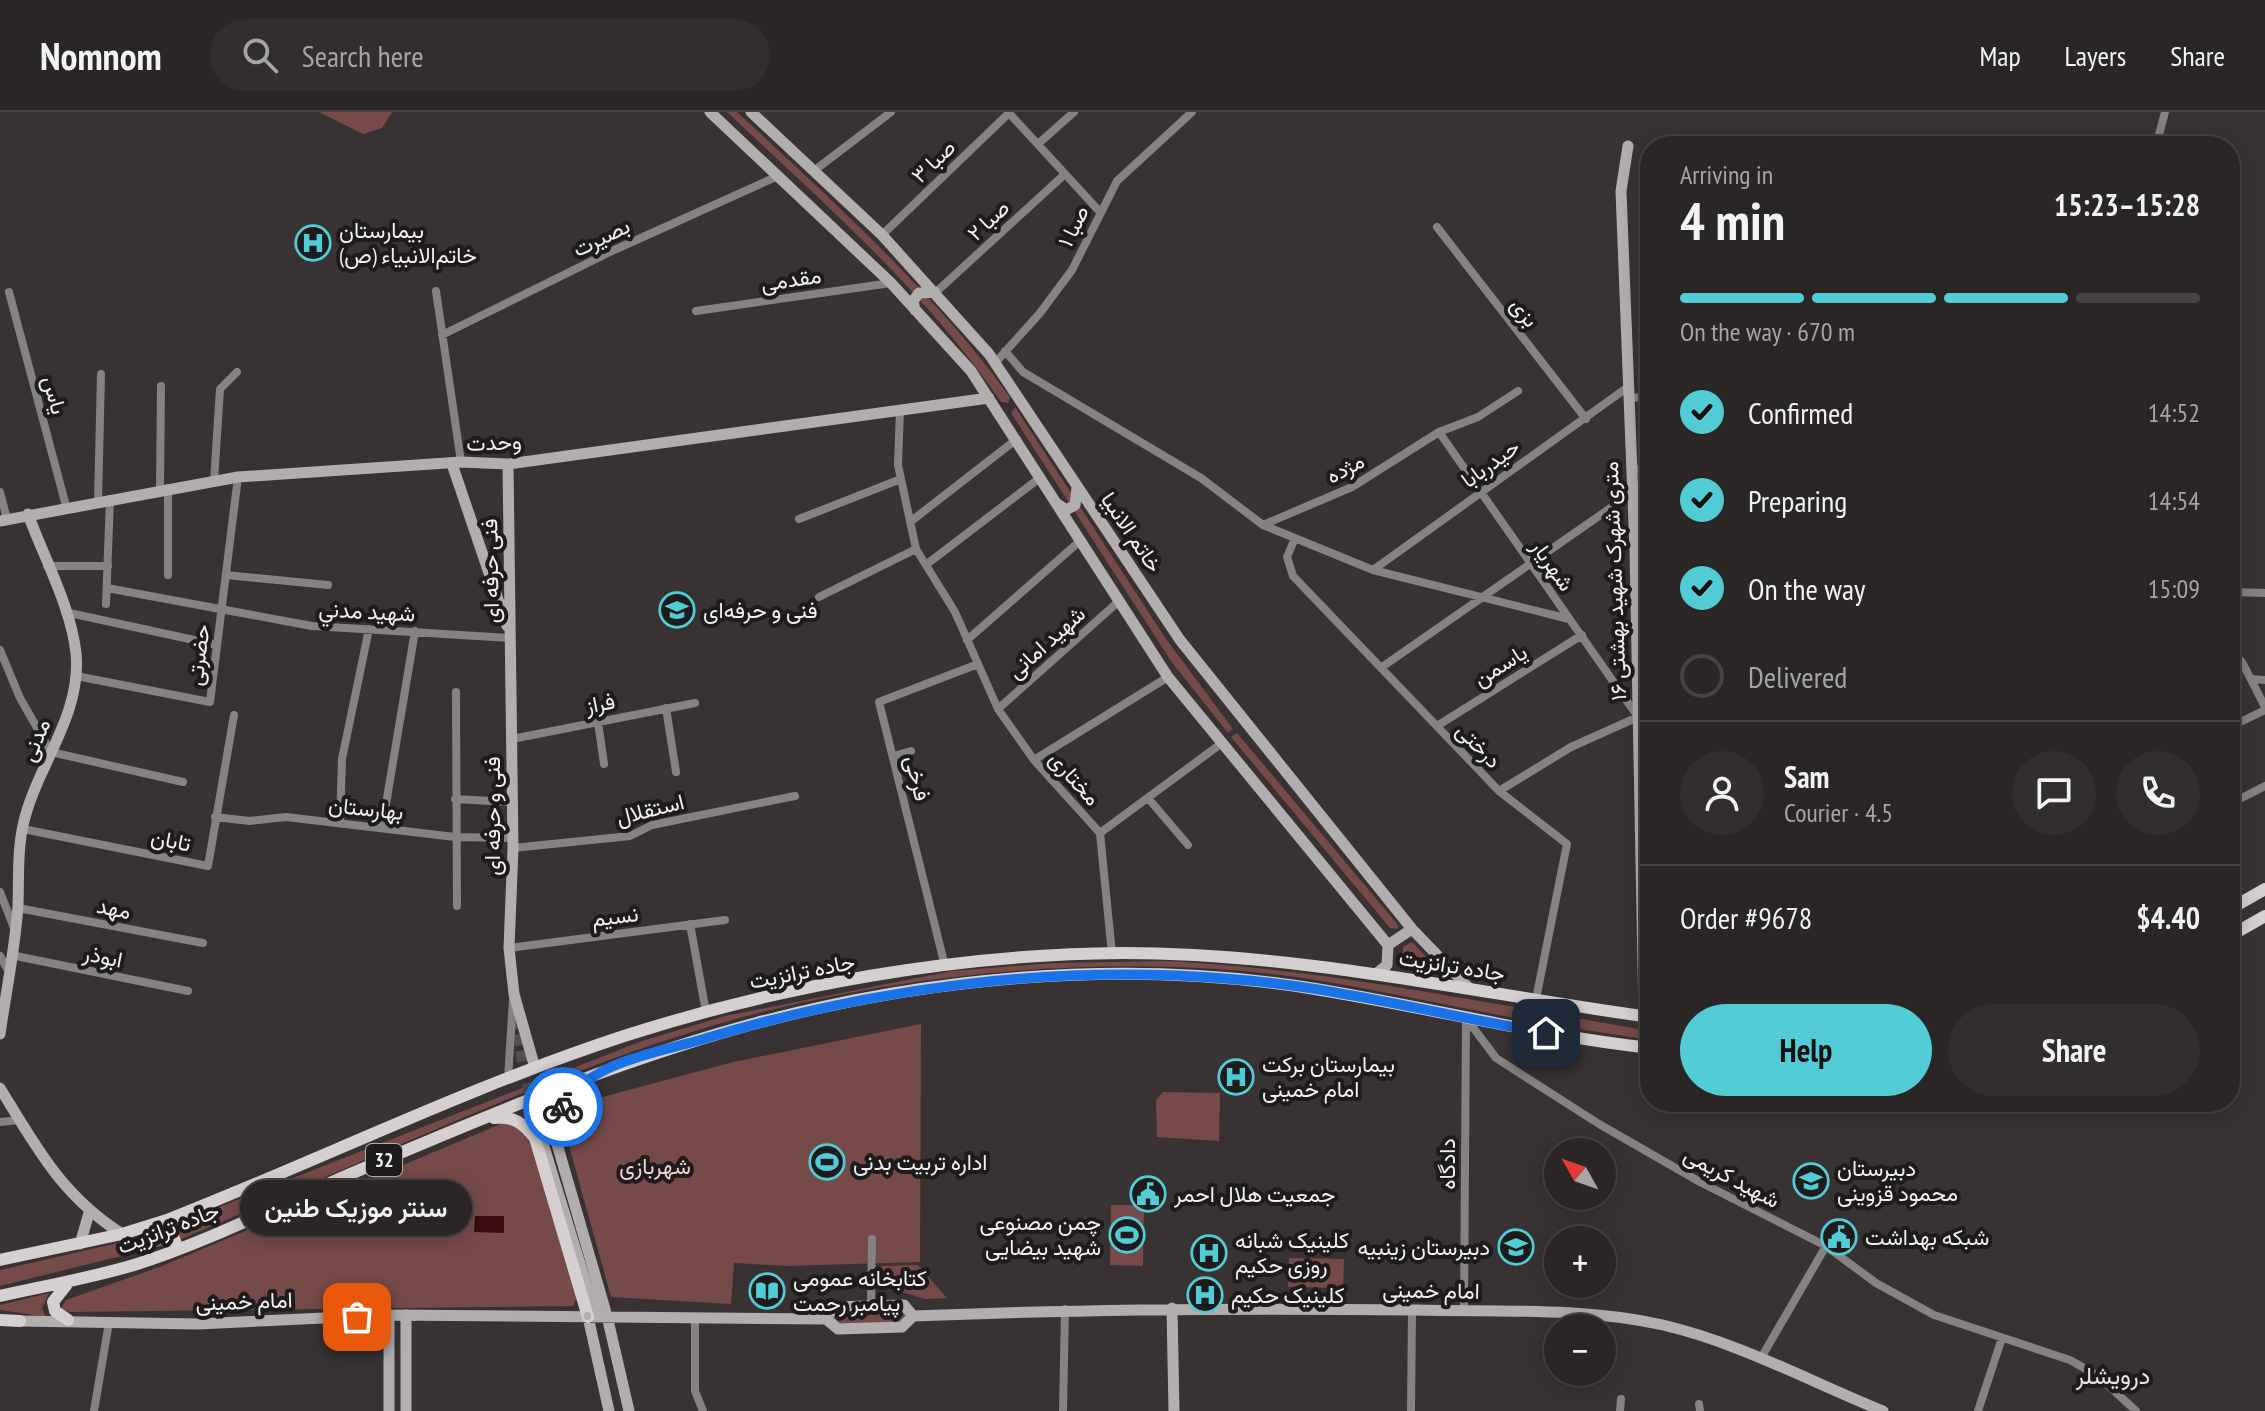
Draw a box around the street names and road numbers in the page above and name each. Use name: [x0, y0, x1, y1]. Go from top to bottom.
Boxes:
street label: صبا ۳: [905, 133, 961, 189]
street label: صبا ۲: [961, 193, 1015, 247]
street label: صبا ۱: [1051, 201, 1095, 251]
street label: بصيرت: [568, 211, 634, 263]
street label: مقدمی: [759, 261, 823, 297]
street label: بزی: [1505, 291, 1545, 333]
street label: یاس: [36, 373, 74, 417]
street label: وحدت: [466, 427, 522, 457]
street label: حیدربابا: [1455, 432, 1525, 494]
street label: مژده: [1321, 446, 1369, 490]
street label: ۱۶ متری شهرک شهيد بهشتی: [1596, 461, 1632, 701]
street label: خاتم الانبیا: [1094, 486, 1169, 578]
street label: فنی حرفه ای: [475, 518, 505, 624]
street label: شهریار: [1525, 533, 1581, 596]
street label: شهيد مدني: [318, 594, 416, 633]
street label: شهید امانی: [1001, 600, 1091, 684]
street label: حضرتی: [180, 623, 216, 687]
street label: یاسمن: [1468, 638, 1532, 692]
street label: فراز: [582, 686, 617, 720]
street label: مدنی: [14, 714, 56, 766]
street label: درختی: [1450, 716, 1508, 774]
street label: مختاری: [1043, 745, 1107, 811]
street label: فرخی: [899, 752, 937, 804]
street label: فنی و حرفه ای: [478, 756, 506, 876]
street label: استقلال: [613, 787, 687, 831]
street label: بهارستان: [327, 790, 405, 826]
street label: تابان: [149, 822, 193, 858]
street label: مهد: [94, 891, 134, 925]
street label: نسيم: [590, 899, 640, 934]
street label: ابوذر: [80, 938, 125, 974]
street label: جاده ترانزیت: [1397, 943, 1507, 987]
street label: جاده ترانزیت: [747, 947, 857, 995]
street label: دادگاه: [1433, 1138, 1461, 1190]
street label: شهید کریمی: [1679, 1140, 1785, 1214]
road number: 32: [366, 1144, 402, 1176]
street label: جاده ترانزیت: [113, 1196, 223, 1260]
street label: امام خمینی: [1382, 1275, 1480, 1306]
street label: امام خمینی: [195, 1285, 293, 1318]

